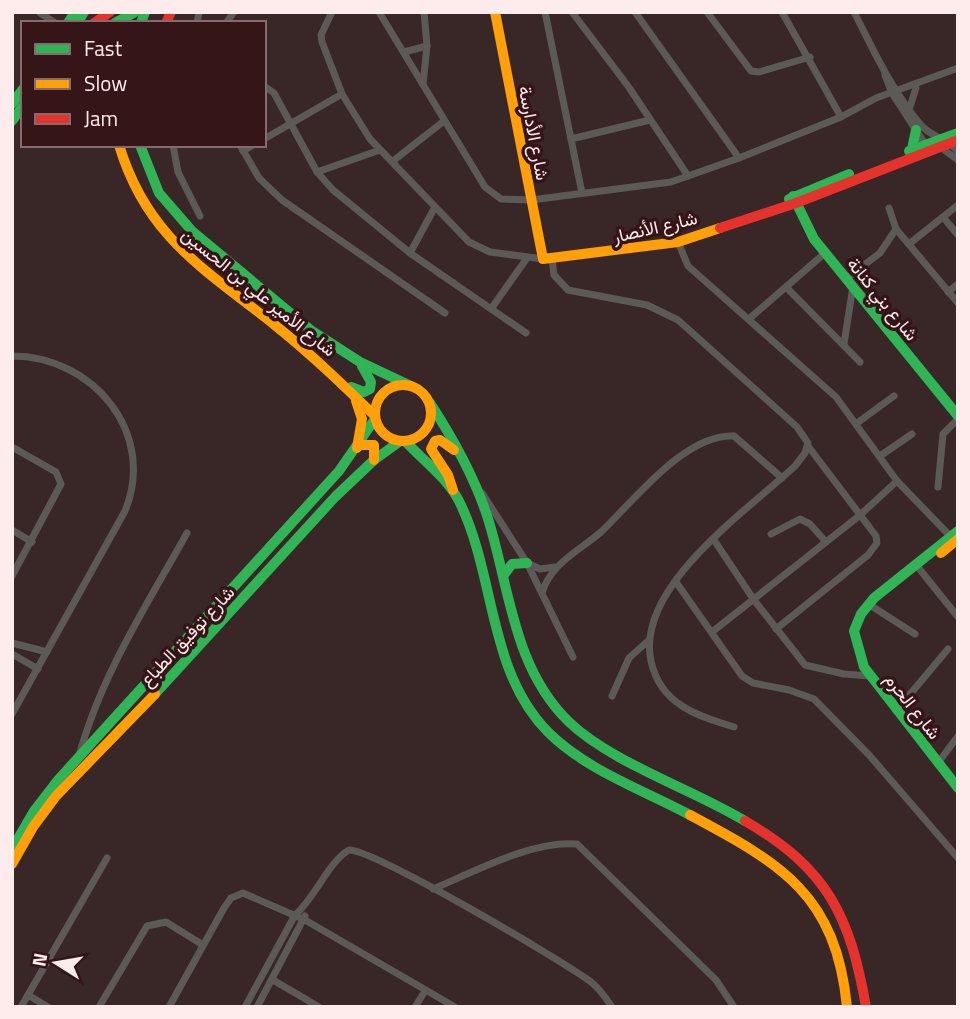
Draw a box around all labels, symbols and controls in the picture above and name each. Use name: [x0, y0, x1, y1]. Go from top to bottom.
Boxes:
legend: [21, 21, 266, 147]
text: Fast: [84, 32, 123, 64]
text: Slow: [84, 67, 127, 99]
street label: شارع الأدارسة: [512, 83, 556, 183]
text: Jam: [84, 102, 118, 134]
street label: شارع الأنصار: [609, 204, 700, 250]
street label: شارع الأمير علي بن الحسين: [175, 221, 342, 365]
street label: شارع بني كنانة: [839, 251, 925, 348]
street label: شارع توفيق الطباع: [133, 580, 241, 692]
street label: شارع الحرم: [878, 667, 948, 745]
north arrow: [21, 928, 91, 998]
text: N: [23, 950, 54, 969]

